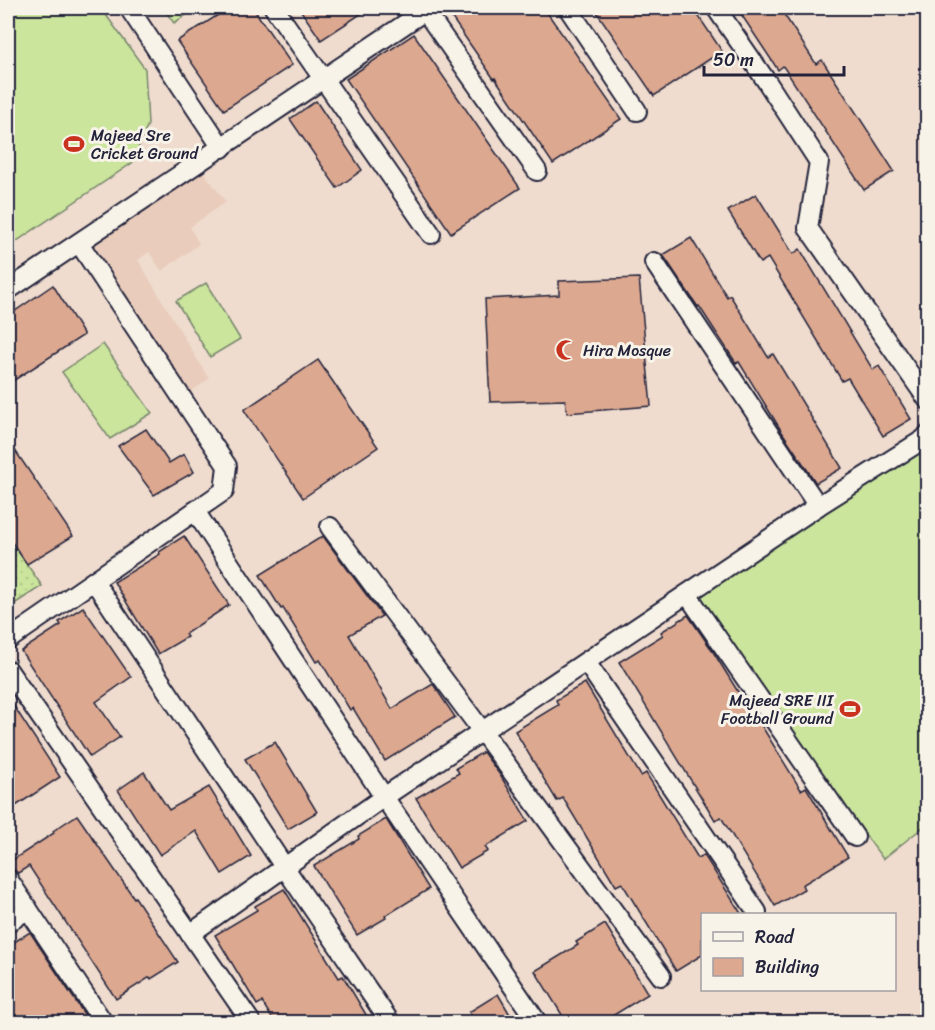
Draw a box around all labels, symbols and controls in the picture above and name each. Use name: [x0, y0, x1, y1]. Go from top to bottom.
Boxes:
scale bar: [704, 39, 844, 77]
text: 50 m: [713, 44, 754, 76]
place label: Majeed Sre Cricket Ground: [91, 121, 200, 168]
sports icon: Majeed Sre Cricket Ground: [62, 132, 86, 156]
place label: Hira Mosque: [583, 336, 671, 365]
mosque icon: Hira Mosque: [554, 338, 578, 362]
place label: Majeed SRE III Football Ground: [721, 686, 835, 733]
sports icon: Majeed SRE III Football Ground: [838, 697, 862, 721]
legend: [701, 913, 896, 991]
text: Road: [755, 921, 795, 953]
text: Building: [755, 951, 819, 983]

